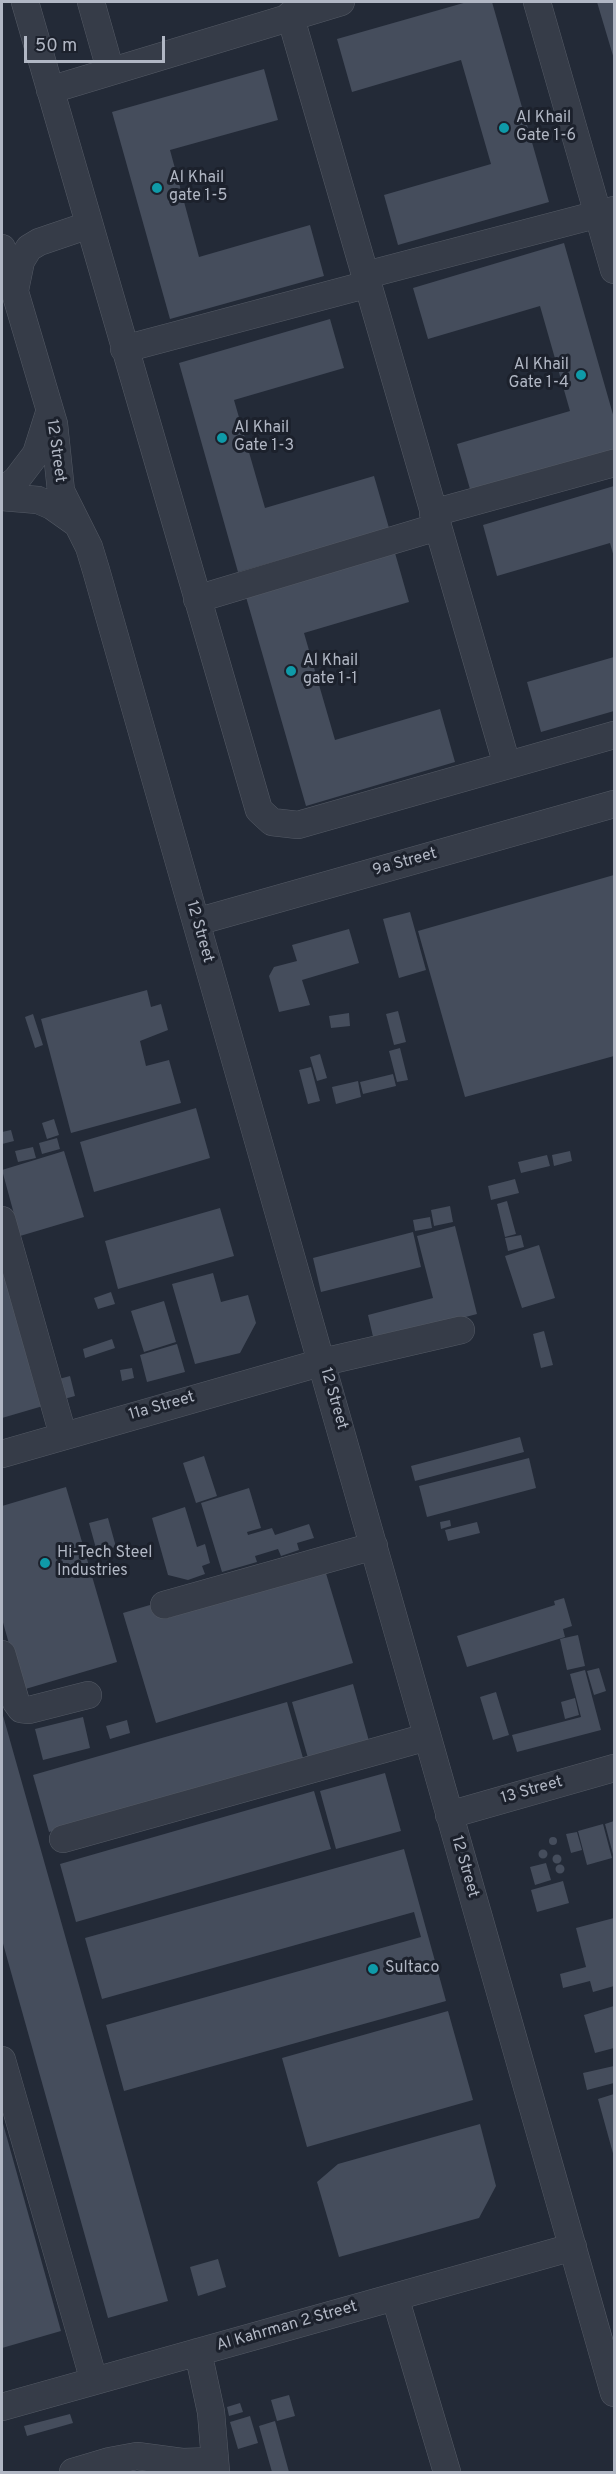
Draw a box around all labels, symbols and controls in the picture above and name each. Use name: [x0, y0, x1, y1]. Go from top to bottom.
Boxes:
scale bar: [27, 24, 168, 62]
text: 50 m: [35, 35, 77, 58]
place label: Al Khail Gate 1-6: [516, 109, 576, 147]
marker: Al Khail Gate 1-6: [497, 121, 511, 135]
place label: Al Khail gate 1-5: [169, 169, 228, 207]
marker: Al Khail gate 1-5: [150, 181, 164, 195]
place label: Al Khail Gate 1-4: [509, 356, 569, 394]
marker: Al Khail Gate 1-4: [574, 368, 588, 382]
street label: 12 Street: [41, 418, 69, 484]
place label: Al Khail Gate 1-3: [234, 419, 294, 457]
marker: Al Khail Gate 1-3: [215, 431, 229, 445]
place label: Al Khail gate 1-1: [303, 652, 358, 690]
marker: Al Khail gate 1-1: [284, 664, 298, 678]
street label: 9a Street: [371, 845, 439, 881]
street label: 12 Street: [181, 899, 217, 965]
street label: 12 Street: [315, 1366, 351, 1432]
street label: 11a Street: [127, 1388, 197, 1426]
place label: Hi-Tech Steel Industries: [57, 1544, 152, 1582]
marker: Hi-Tech Steel Industries: [38, 1556, 52, 1570]
street label: 13 Street: [499, 1773, 565, 1809]
street label: 12 Street: [446, 1834, 482, 1900]
place label: Sultaco: [385, 1959, 439, 1979]
marker: Sultaco: [366, 1962, 380, 1976]
street label: Al Kahrman 2 Street: [214, 2298, 360, 2356]

